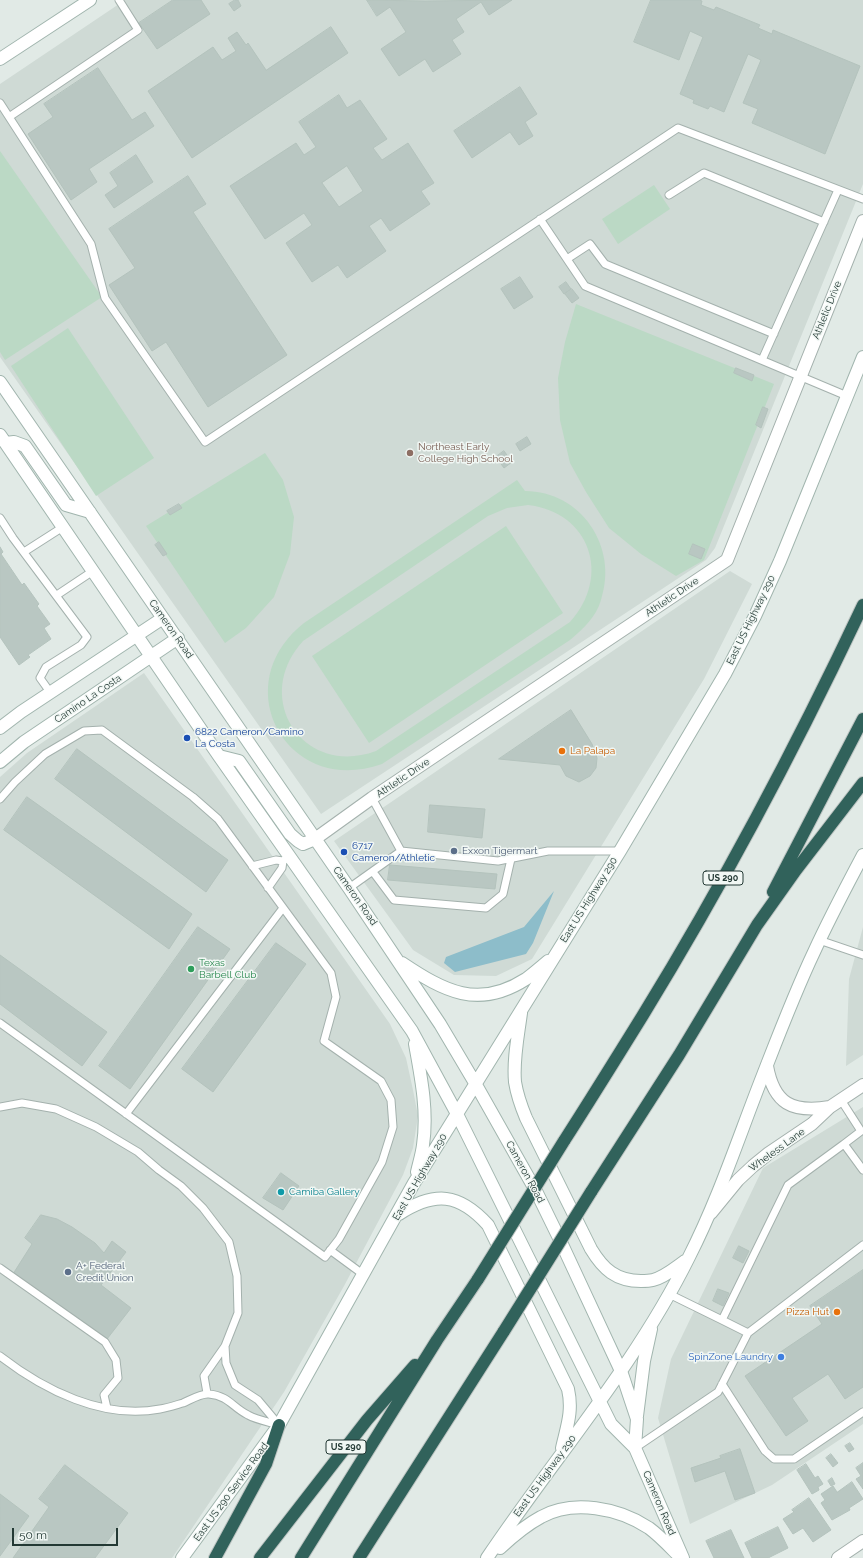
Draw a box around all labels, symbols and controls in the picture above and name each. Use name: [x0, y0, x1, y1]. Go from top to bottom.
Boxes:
street label: Athletic Drive: [810, 279, 844, 341]
place label: Northeast Early College High School: [418, 441, 513, 464]
marker: Northeast Early College High School: [405, 448, 415, 458]
street label: East US Highway 290: [724, 573, 778, 667]
street label: Athletic Drive: [643, 575, 701, 619]
street label: Cameron Road: [146, 597, 196, 661]
street label: Camino La Costa: [52, 672, 124, 726]
place label: 6822 Cameron/Camino La Costa: [195, 726, 304, 750]
marker: 6822 Cameron/Camino La Costa: [182, 733, 192, 743]
place label: La Palapa: [570, 745, 615, 757]
marker: La Palapa: [557, 746, 567, 756]
street label: Athletic Drive: [374, 756, 432, 800]
place label: 6717 Cameron/Athletic: [352, 840, 435, 864]
place label: Exxon Tigermart: [462, 845, 538, 857]
marker: Exxon Tigermart: [449, 846, 459, 856]
marker: 6717 Cameron/Athletic: [339, 847, 349, 857]
street label: East US Highway 290: [558, 855, 620, 945]
street label: Cameron Road: [330, 864, 380, 928]
road number: US 290: [703, 871, 743, 885]
place label: Texas Barbell Club: [199, 957, 256, 980]
marker: Texas Barbell Club: [186, 964, 196, 974]
street label: Wheless Lane: [747, 1126, 807, 1174]
street label: East US Highway 290: [390, 1131, 450, 1223]
street label: Cameron Road: [503, 1139, 547, 1205]
place label: Camiba Gallery: [289, 1186, 360, 1198]
marker: Camiba Gallery: [276, 1187, 286, 1197]
place label: A+ Federal Credit Union: [76, 1260, 134, 1284]
marker: A+ Federal Credit Union: [63, 1267, 73, 1277]
place label: Pizza Hut: [786, 1306, 829, 1318]
marker: Pizza Hut: [832, 1307, 842, 1317]
place label: SpinZone Laundry: [688, 1351, 773, 1363]
marker: SpinZone Laundry: [776, 1352, 786, 1362]
street label: East US Highway 290: [511, 1433, 579, 1519]
street label: East US 290 Service Road: [191, 1440, 271, 1544]
road number: US 290: [326, 1440, 366, 1454]
street label: Cameron Road: [640, 1469, 678, 1537]
scale bar: [14, 1520, 120, 1546]
text: 50 m: [19, 1528, 47, 1542]

